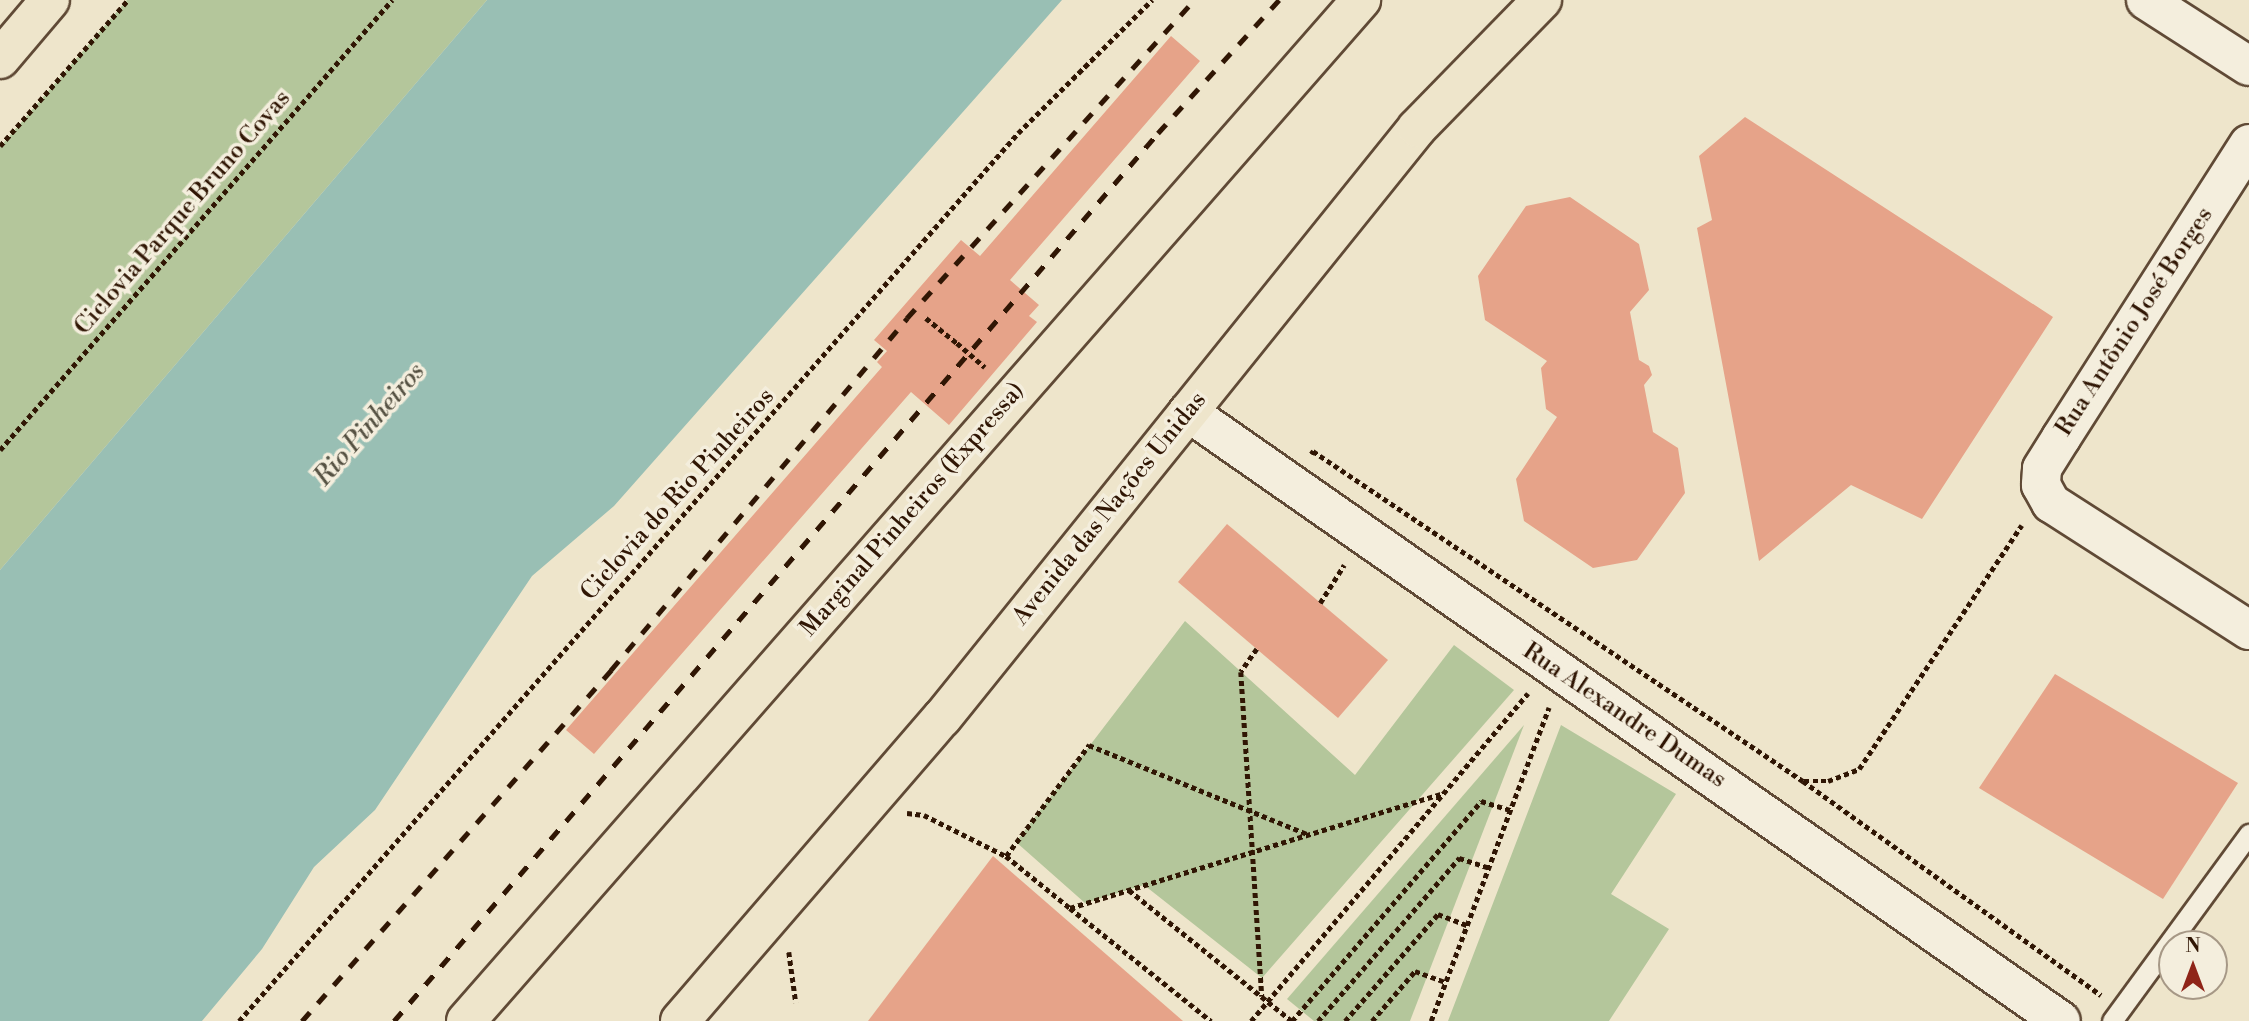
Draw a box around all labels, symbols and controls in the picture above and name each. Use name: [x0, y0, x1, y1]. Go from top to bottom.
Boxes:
street label: Ciclovia Parque Bruno Covas: [69, 85, 297, 341]
street label: Rua Antônio José Borges: [2050, 202, 2220, 442]
water label: Rio Pinheiros: [308, 357, 432, 493]
street label: Marginal Pinheiros (Expressa): [795, 377, 1031, 643]
street label: Ciclovia do Rio Pinheiros: [575, 383, 781, 607]
street label: Avenida das Nações Unidas: [1007, 387, 1213, 631]
street label: Rua Alexandre Dumas: [1517, 637, 1731, 795]
north arrow: [2158, 930, 2228, 1000]
text: N: [2185, 934, 2201, 958]

